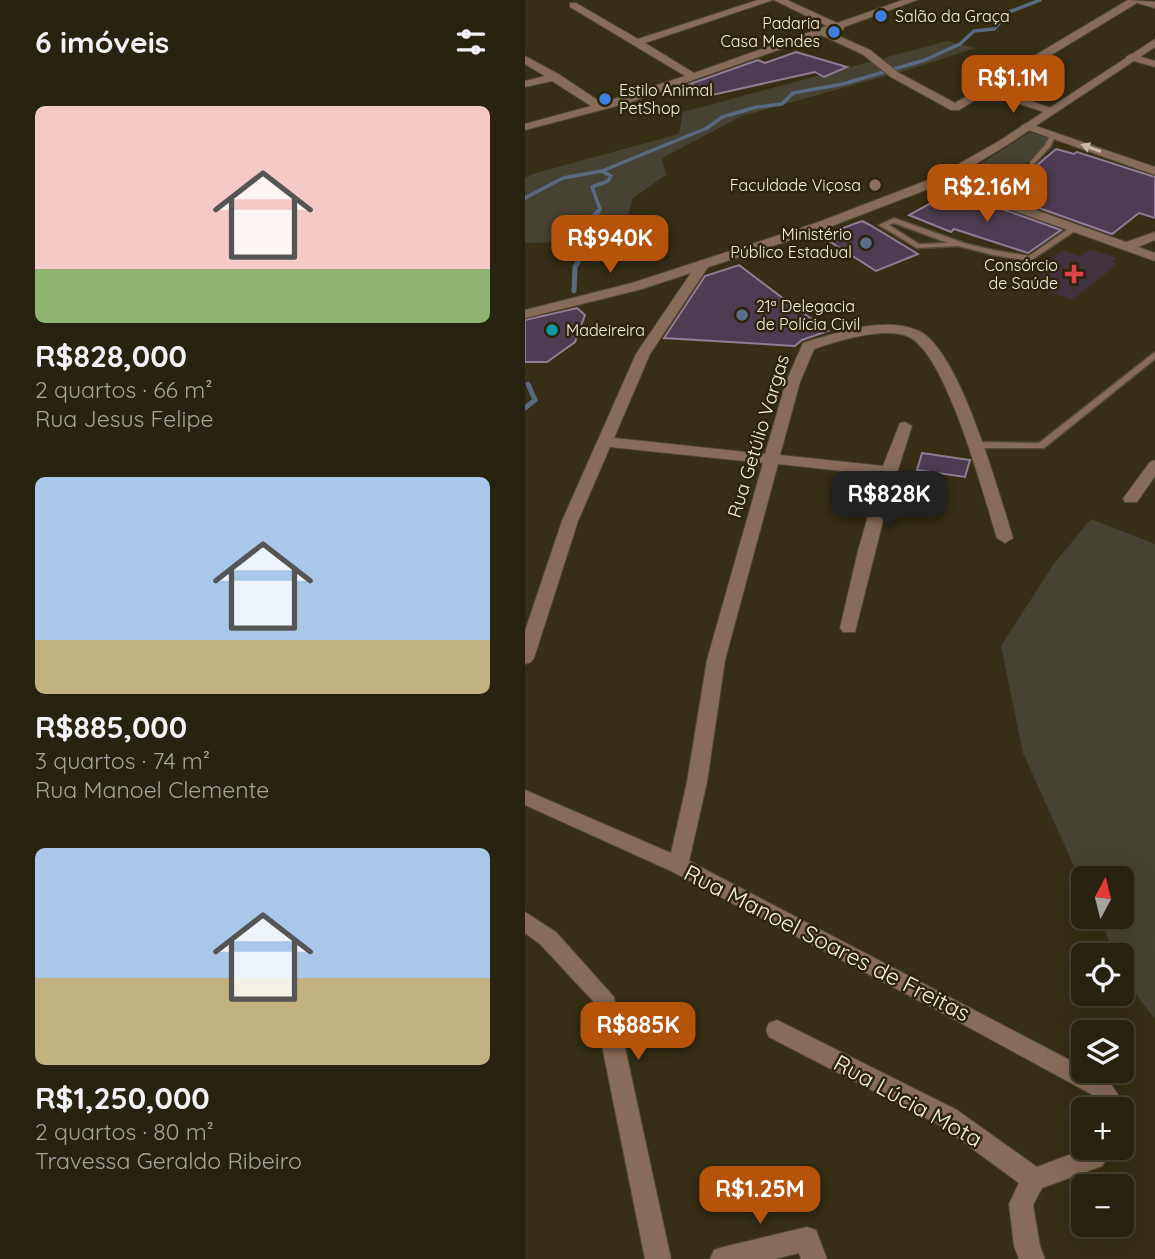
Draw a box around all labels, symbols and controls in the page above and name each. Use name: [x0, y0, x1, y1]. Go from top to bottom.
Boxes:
place label: Salão da Graça: [895, 6, 1010, 26]
marker: Salão da Graça: [873, 8, 889, 24]
place label: Padaria Casa Mendes: [720, 13, 820, 51]
text: 6 imóveis: [35, 23, 169, 61]
icon: filters: [452, 23, 490, 61]
marker: Padaria Casa Mendes: [826, 24, 842, 40]
pin: R$1.1M: [956, 55, 1070, 115]
text: R$1.1M: [978, 63, 1048, 92]
place label: Estilo Animal PetShop: [619, 80, 713, 118]
marker: Estilo Animal PetShop: [597, 91, 613, 107]
one-way arrow: [1080, 142, 1101, 153]
icon: home: [200, 152, 326, 278]
pin: R$2.16M: [922, 164, 1052, 224]
text: R$2.16M: [943, 172, 1031, 201]
place label: Faculdade Viçosa: [730, 175, 861, 195]
marker: Faculdade Viçosa: [867, 177, 883, 193]
pin: R$940K: [553, 216, 667, 275]
text: R$940K: [567, 223, 653, 252]
place label: Ministério Público Estadual: [730, 224, 852, 262]
marker: Ministério Público Estadual: [858, 235, 874, 251]
place label: Consórcio de Saúde: [984, 255, 1058, 293]
marker: Consórcio de Saúde: [1064, 264, 1084, 284]
place label: 21ª Delegacia de Polícia Civil: [756, 296, 860, 334]
marker: 21ª Delegacia de Polícia Civil: [734, 307, 750, 323]
place label: Madeireira: [566, 320, 645, 340]
marker: Madeireira: [544, 322, 560, 338]
text: R$828,000: [35, 337, 187, 375]
street label: Rua Getúlio Vargas: [722, 351, 794, 521]
text: 2 quartos · 66 m²: [35, 375, 213, 404]
text: Rua Jesus Felipe: [35, 404, 213, 433]
pin: R$828K: [832, 472, 946, 531]
text: R$828K: [848, 479, 930, 508]
icon: home: [200, 523, 326, 649]
text: R$885,000: [35, 708, 187, 746]
text: 3 quartos · 74 m²: [35, 746, 210, 775]
text: Rua Manoel Clemente: [35, 775, 269, 804]
street label: Rua Manoel Soares de Freitas: [679, 858, 975, 1027]
north arrow: [1071, 866, 1134, 929]
map controls: [1071, 866, 1134, 1237]
icon: home: [200, 894, 326, 1020]
button: locate: [1071, 943, 1134, 1006]
pin: R$885K: [581, 1002, 695, 1062]
text: R$885K: [596, 1010, 680, 1039]
button: layers: [1071, 1020, 1134, 1083]
street label: Rua Lúcia Mota: [829, 1048, 988, 1153]
text: R$1,250,000: [35, 1079, 210, 1117]
button: +: [1071, 1097, 1134, 1160]
text: 2 quartos · 80 m²: [35, 1117, 214, 1146]
text: Travessa Geraldo Ribeiro: [35, 1146, 302, 1175]
pin: R$1.25M: [695, 1166, 825, 1226]
text: R$1.25M: [715, 1174, 805, 1203]
button: −: [1071, 1174, 1134, 1237]

